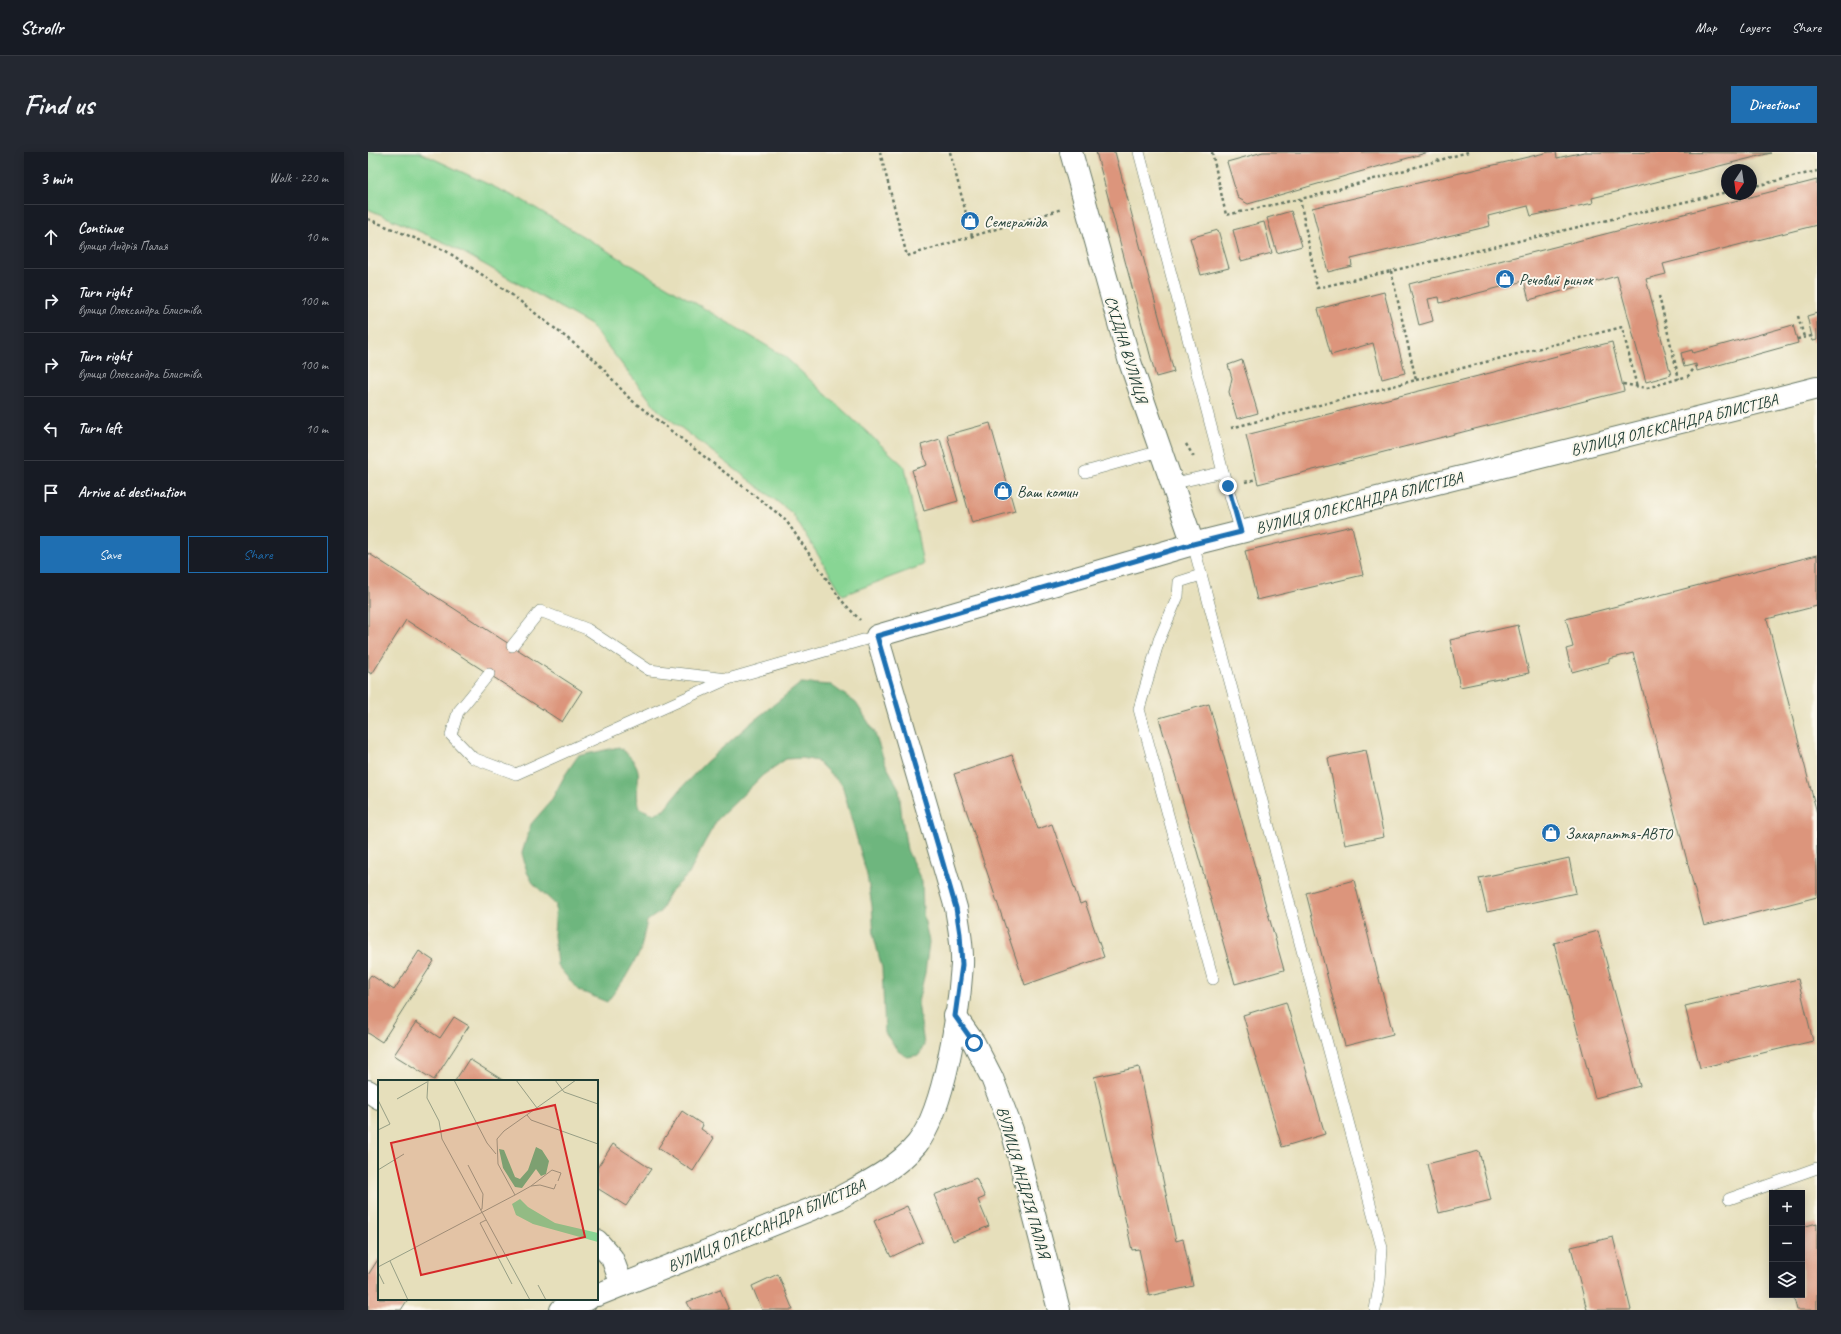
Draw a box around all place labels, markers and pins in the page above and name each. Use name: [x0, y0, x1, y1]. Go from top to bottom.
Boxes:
shop icon: Семераміда: [959, 210, 981, 232]
place label: Семераміда: [984, 212, 1048, 232]
shop icon: Речовий ринок: [1494, 268, 1516, 290]
place label: Речовий ринок: [1519, 270, 1594, 290]
shop icon: Ваш комин: [992, 480, 1014, 502]
place label: Ваш комин: [1017, 482, 1079, 502]
shop icon: Закарпаття-АВТО: [1540, 822, 1562, 844]
place label: Закарпаття-АВТО: [1565, 824, 1674, 844]

